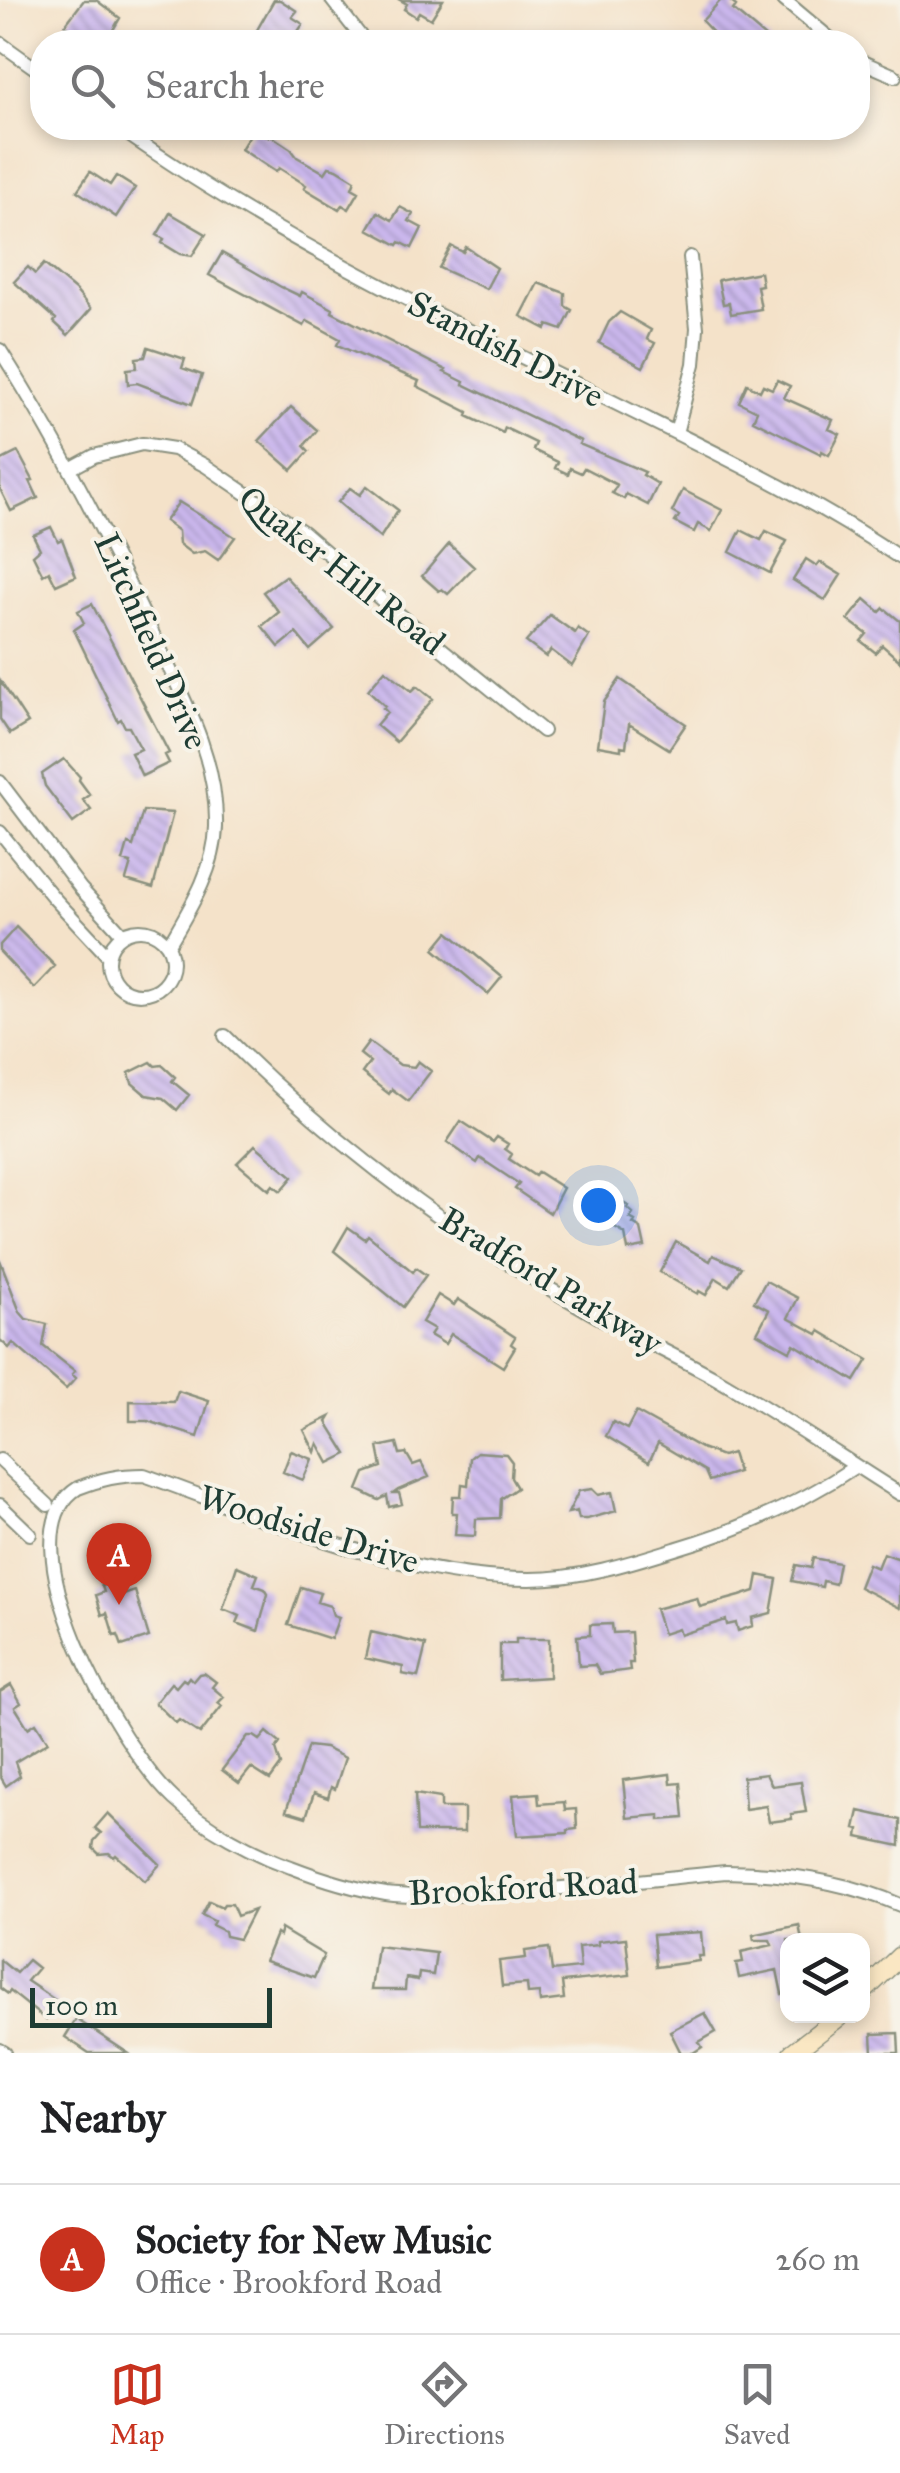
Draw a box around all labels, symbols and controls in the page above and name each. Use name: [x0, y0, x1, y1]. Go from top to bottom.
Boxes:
search box: [30, 30, 870, 140]
icon: search: [65, 58, 120, 113]
text: Search here: [145, 62, 325, 108]
street label: Standish Drive: [401, 282, 611, 417]
street label: Quaker Hill Road: [230, 476, 454, 665]
street label: Litchfield Drive: [85, 526, 218, 756]
your location: [573, 1180, 624, 1231]
street label: Bradford Parkway: [431, 1198, 671, 1365]
street label: Woodside Drive: [194, 1476, 424, 1583]
pin: A: [86, 1522, 152, 1605]
street label: Brookford Road: [407, 1860, 639, 1915]
map controls: [780, 1933, 870, 2023]
button: layers: [780, 1933, 870, 2023]
scale bar: [30, 1983, 272, 2028]
text: 100 m: [45, 1988, 118, 2023]
text: Nearby: [40, 2092, 165, 2144]
text: Society for New Music: [135, 2217, 492, 2263]
text: A: [62, 2240, 83, 2279]
text: 260 m: [775, 2240, 860, 2279]
text: Office · Brookford Road: [135, 2263, 442, 2302]
tab: Map: [110, 2357, 165, 2452]
tab: Directions: [384, 2357, 505, 2452]
tab: Saved: [724, 2357, 790, 2452]

